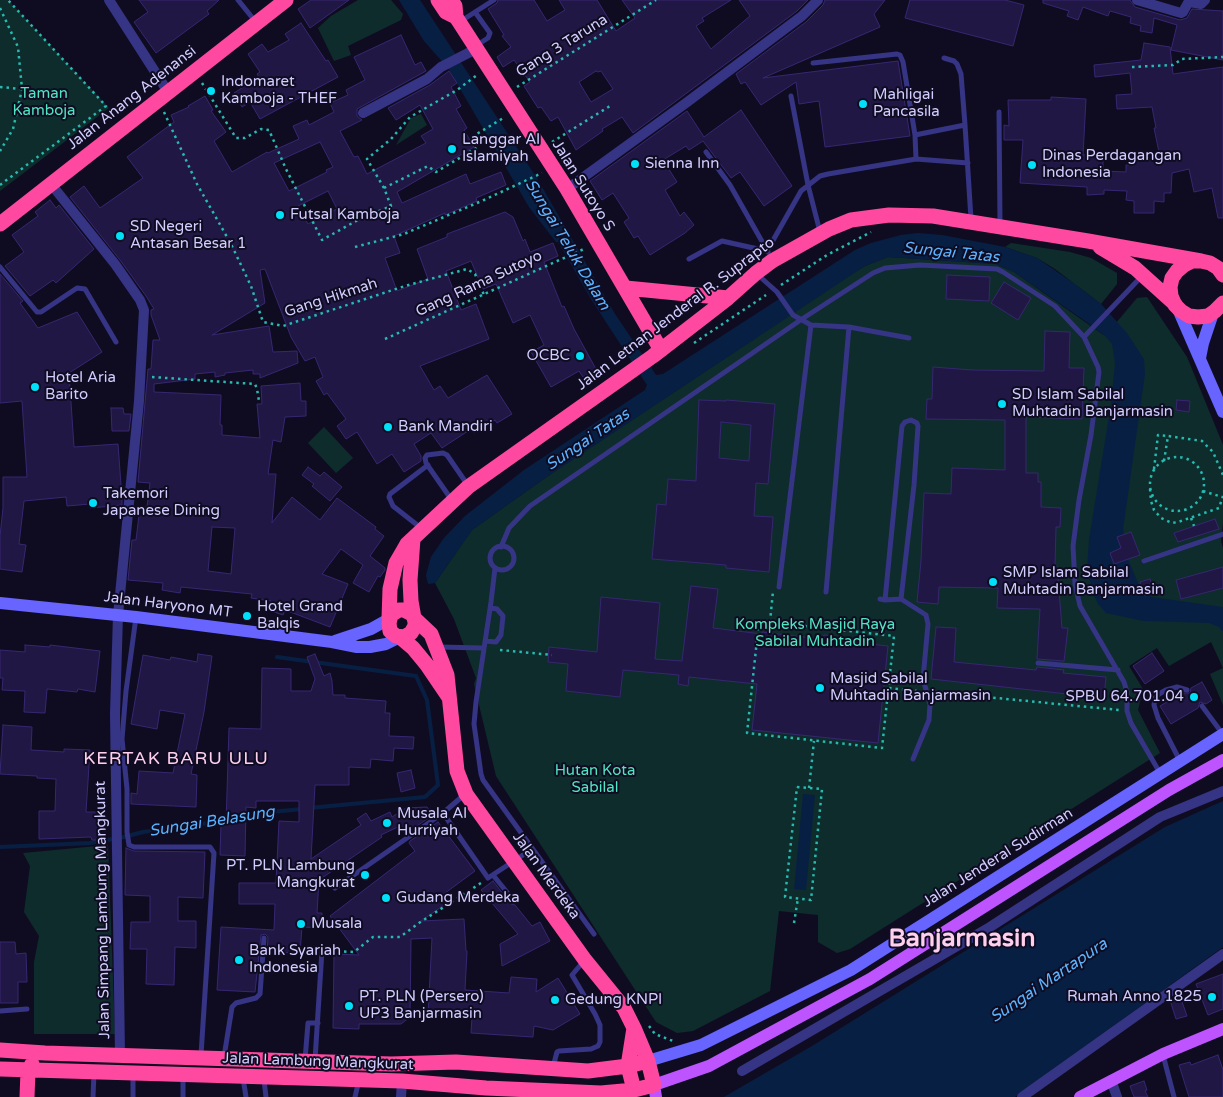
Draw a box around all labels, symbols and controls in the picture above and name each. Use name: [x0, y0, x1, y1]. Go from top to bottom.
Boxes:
street label: Gang 3 Taruna: [513, 11, 611, 81]
street label: Jalan Anang Adenansi: [64, 42, 200, 154]
place label: Indomaret Kamboja - THEF: [221, 73, 337, 108]
park label: Taman Kamboja: [12, 85, 76, 120]
marker: Indomaret Kamboja - THEF: [205, 85, 217, 97]
place label: Mahligai Pancasila: [873, 86, 940, 121]
marker: Mahligai Pancasila: [857, 98, 869, 110]
place label: Langgar Al Islamiyah: [462, 131, 540, 166]
street label: Jalan Sutoyo S: [548, 137, 618, 235]
marker: Langgar Al Islamiyah: [446, 143, 458, 155]
place label: Dinas Perdagangan Indonesia: [1042, 147, 1181, 182]
place label: Sienna Inn: [645, 155, 719, 173]
marker: Sienna Inn: [629, 158, 641, 170]
marker: Dinas Perdagangan Indonesia: [1026, 159, 1038, 171]
water label: Sungai Teluk Dalam: [520, 176, 614, 314]
place label: Futsal Kamboja: [290, 206, 400, 224]
marker: Futsal Kamboja: [274, 209, 286, 221]
place label: SD Negeri Antasan Besar 1: [130, 218, 246, 253]
marker: SD Negeri Antasan Besar 1: [114, 230, 126, 242]
street label: Jalan Letnan Jenderal R. Suprapto: [574, 234, 778, 394]
water label: Sungai Tatas: [902, 238, 1000, 268]
street label: Gang Rama Sutoyo: [413, 247, 545, 321]
street label: Gang Hikmah: [282, 274, 380, 322]
place label: OCBC: [527, 347, 570, 365]
marker: OCBC: [574, 350, 586, 362]
place label: Hotel Aria Barito: [45, 369, 116, 404]
marker: Hotel Aria Barito: [29, 381, 41, 393]
place label: SD Islam Sabilal Muhtadin Banjarmasin: [1012, 386, 1173, 421]
marker: SD Islam Sabilal Muhtadin Banjarmasin: [996, 398, 1008, 410]
water label: Sungai Tatas: [543, 405, 633, 475]
place label: Bank Mandiri: [398, 418, 493, 436]
marker: Bank Mandiri: [382, 421, 394, 433]
place label: Takemori Japanese Dining: [103, 485, 220, 520]
marker: Takemori Japanese Dining: [87, 497, 99, 509]
place label: SMP Islam Sabilal Muhtadin Banjarmasin: [1003, 564, 1164, 599]
marker: SMP Islam Sabilal Muhtadin Banjarmasin: [987, 576, 999, 588]
street label: Jalan Haryono MT: [103, 588, 233, 622]
place label: Hotel Grand Balqis: [257, 598, 343, 633]
marker: Hotel Grand Balqis: [241, 610, 253, 622]
park label: Kompleks Masjid Raya Sabilal Muhtadin: [735, 616, 895, 651]
place label: Masjid Sabilal Muhtadin Banjarmasin: [830, 670, 991, 705]
marker: Masjid Sabilal Muhtadin Banjarmasin: [814, 682, 826, 694]
place label: SPBU 64.701.04: [1065, 688, 1184, 706]
marker: SPBU 64.701.04: [1188, 691, 1200, 703]
district label: KERTAK BARU ULU: [81, 748, 271, 770]
park label: Hutan Kota Sabilal: [555, 762, 635, 797]
street label: Jalan Simpang Lambung Mangkurat: [92, 781, 114, 1039]
water label: Sungai Belasung: [148, 803, 276, 841]
street label: Jalan Jenderal Sudirman: [920, 804, 1076, 912]
place label: Musala Al Hurriyah: [397, 805, 467, 840]
marker: Musala Al Hurriyah: [381, 817, 393, 829]
street label: Jalan Merdeka: [508, 829, 584, 923]
place label: PT. PLN Lambung Mangkurat: [226, 857, 355, 892]
marker: PT. PLN Lambung Mangkurat: [359, 869, 371, 881]
place label: Gudang Merdeka: [396, 889, 520, 907]
marker: Gudang Merdeka: [380, 892, 392, 904]
place label: Musala: [311, 915, 362, 933]
marker: Musala: [295, 918, 307, 930]
district label: Banjarmasin: [888, 924, 1036, 954]
water label: Sungai Martapura: [987, 935, 1111, 1027]
place label: Bank Syariah Indonesia: [249, 942, 341, 977]
marker: Bank Syariah Indonesia: [233, 954, 245, 966]
place label: PT. PLN (Persero) UP3 Banjarmasin: [359, 988, 484, 1023]
place label: Rumah Anno 1825: [1067, 988, 1202, 1006]
place label: Gedung KNPI: [565, 991, 662, 1009]
marker: Rumah Anno 1825: [1206, 991, 1218, 1003]
marker: Gedung KNPI: [549, 994, 561, 1006]
marker: PT. PLN (Persero) UP3 Banjarmasin: [343, 1000, 355, 1012]
street label: Jalan Lambung Mangkurat: [222, 1050, 414, 1074]

